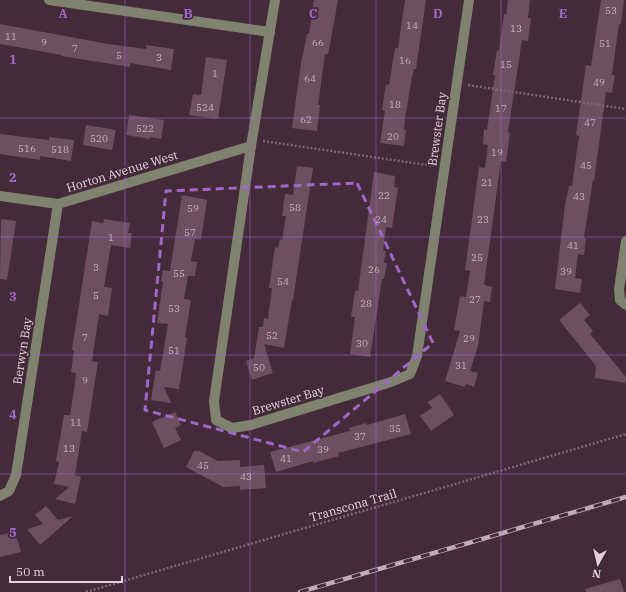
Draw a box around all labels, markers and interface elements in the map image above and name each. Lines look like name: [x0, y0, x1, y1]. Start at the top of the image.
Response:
house number: 53: [605, 4, 617, 17]
text: A: [58, 5, 68, 22]
text: B: [183, 5, 193, 22]
text: C: [309, 5, 318, 22]
text: D: [433, 5, 443, 22]
text: E: [559, 5, 567, 22]
house number: 14: [406, 19, 418, 32]
house number: 13: [510, 22, 522, 35]
house number: 11: [5, 30, 17, 43]
house number: 9: [41, 36, 47, 49]
house number: 66: [312, 36, 324, 49]
house number: 51: [599, 37, 611, 50]
house number: 7: [72, 42, 78, 55]
house number: 5: [116, 49, 122, 62]
text: 1: [9, 51, 17, 68]
house number: 3: [156, 51, 162, 64]
house number: 16: [399, 54, 411, 67]
house number: 15: [500, 58, 512, 71]
house number: 1: [212, 67, 218, 80]
house number: 64: [304, 72, 316, 85]
house number: 49: [593, 76, 605, 89]
street label: Brewster Bay: [424, 90, 450, 167]
house number: 18: [389, 98, 401, 111]
house number: 524: [196, 101, 214, 114]
house number: 17: [495, 102, 507, 115]
house number: 62: [300, 113, 312, 126]
house number: 47: [584, 116, 596, 129]
house number: 522: [136, 122, 154, 135]
house number: 20: [387, 130, 399, 143]
house number: 520: [90, 132, 108, 145]
house number: 516: [18, 142, 36, 155]
house number: 518: [51, 143, 69, 156]
house number: 19: [491, 146, 503, 159]
street label: Horton Avenue West: [65, 147, 179, 195]
house number: 45: [580, 159, 592, 172]
text: 2: [9, 169, 17, 186]
house number: 21: [481, 176, 493, 189]
house number: 22: [378, 189, 390, 202]
house number: 43: [573, 190, 585, 203]
house number: 58: [289, 201, 301, 214]
house number: 59: [187, 202, 199, 215]
house number: 24: [375, 213, 387, 226]
house number: 23: [477, 213, 489, 226]
house number: 57: [184, 226, 196, 239]
house number: 1: [108, 231, 114, 244]
house number: 41: [567, 239, 579, 252]
house number: 25: [471, 251, 483, 264]
house number: 3: [93, 261, 99, 274]
house number: 26: [368, 263, 380, 276]
house number: 39: [560, 265, 572, 278]
house number: 55: [173, 267, 185, 280]
house number: 54: [277, 275, 289, 288]
text: 3: [9, 288, 17, 305]
house number: 5: [93, 289, 99, 302]
house number: 27: [469, 293, 481, 306]
house number: 28: [360, 297, 372, 310]
house number: 53: [168, 302, 180, 315]
street label: Berwyn Bay: [9, 316, 35, 385]
house number: 52: [266, 329, 278, 342]
house number: 7: [82, 331, 88, 344]
house number: 29: [463, 332, 475, 345]
house number: 30: [356, 337, 368, 350]
house number: 51: [168, 344, 180, 357]
house number: 31: [455, 359, 467, 372]
house number: 50: [253, 361, 265, 374]
house number: 9: [82, 374, 88, 387]
street label: Brewster Bay: [250, 382, 326, 418]
text: 4: [9, 406, 17, 423]
house number: 11: [70, 416, 82, 429]
house number: 35: [389, 422, 401, 435]
house number: 37: [354, 430, 366, 443]
house number: 13: [63, 442, 75, 455]
house number: 39: [317, 443, 329, 456]
house number: 41: [280, 452, 292, 465]
house number: 45: [197, 459, 209, 472]
house number: 43: [240, 470, 252, 483]
street label: Transcona Trail: [308, 485, 399, 525]
text: 5: [9, 524, 17, 541]
north arrow: [578, 544, 618, 584]
scale bar: [10, 558, 122, 584]
text: 50 m: [16, 564, 45, 579]
text: N: [591, 566, 602, 581]

